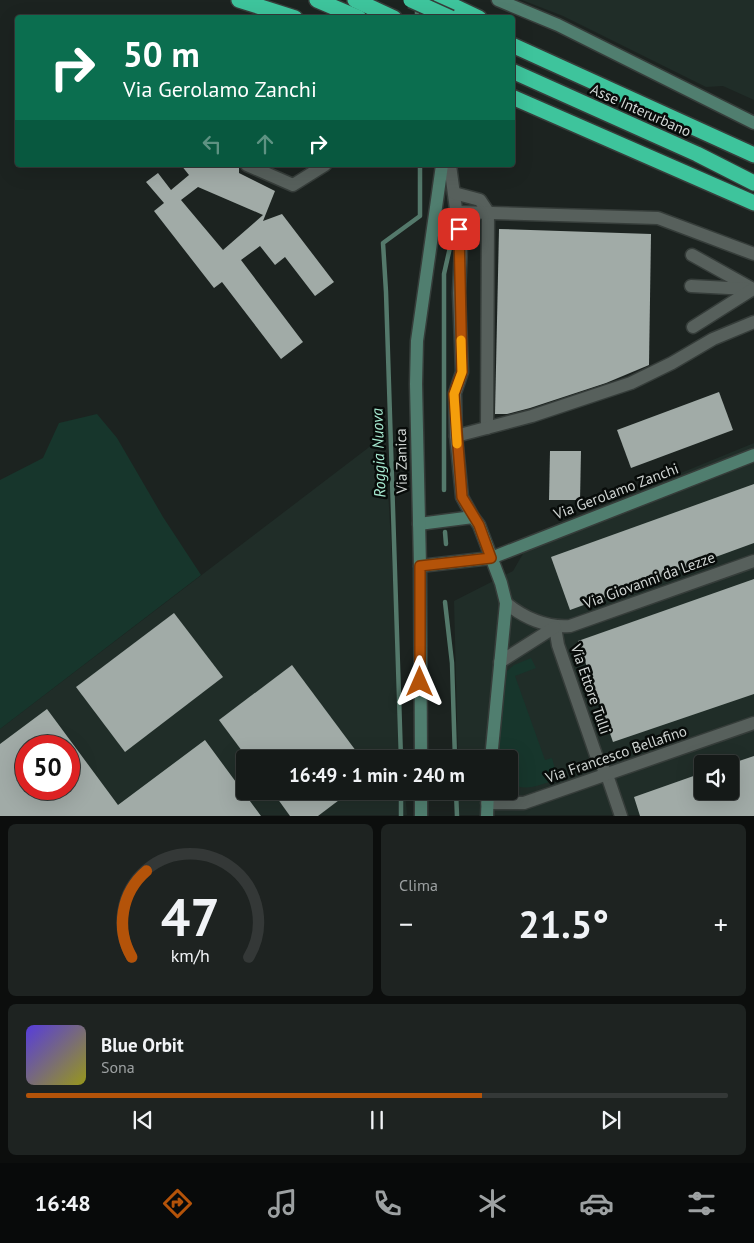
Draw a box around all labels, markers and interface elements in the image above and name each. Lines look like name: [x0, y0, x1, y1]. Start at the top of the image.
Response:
text: 50 m: [123, 31, 200, 77]
icon: right: [40, 35, 105, 100]
text: Via Gerolamo Zanchi: [123, 75, 317, 103]
street label: Asse Interurbano: [588, 79, 694, 141]
icon: left: [198, 130, 226, 158]
icon: ahead: [251, 130, 279, 158]
icon: right: [304, 130, 332, 158]
pin: [438, 208, 480, 250]
icon: arrive: [445, 215, 473, 243]
water label: Roggia Nuova: [366, 408, 390, 498]
street label: Via Zanica: [391, 428, 411, 495]
street label: Via Gerolamo Zanchi: [550, 458, 681, 524]
street label: Via Giovanni da Lezze: [580, 547, 717, 613]
street label: Via Ettore Tulli: [566, 641, 615, 737]
position arrow: [393, 655, 445, 707]
street label: Via Francesco Bellafino: [542, 721, 689, 787]
speed limit sign: 50: [15, 735, 80, 800]
map controls: [694, 755, 739, 800]
button: sound: [694, 755, 739, 800]
text: 16:49 · 1 min · 240 m: [289, 763, 465, 787]
text: Clima: [399, 875, 438, 895]
text: 47: [161, 883, 220, 950]
text: 21.5°: [518, 899, 609, 948]
text: −: [399, 905, 413, 942]
text: +: [714, 905, 728, 942]
text: km/h: [171, 944, 210, 967]
text: Blue Orbit: [101, 1033, 184, 1057]
text: Sona: [101, 1057, 135, 1077]
icon: previous: [129, 1106, 157, 1134]
icon: pause: [363, 1106, 391, 1134]
icon: next: [597, 1106, 625, 1134]
icon: directions: [160, 1186, 195, 1221]
icon: music: [265, 1186, 300, 1221]
icon: phone: [370, 1186, 405, 1221]
icon: climate: [475, 1186, 510, 1221]
icon: car: [579, 1186, 614, 1221]
icon: filters: [684, 1186, 719, 1221]
text: 16:48: [35, 1189, 91, 1217]

